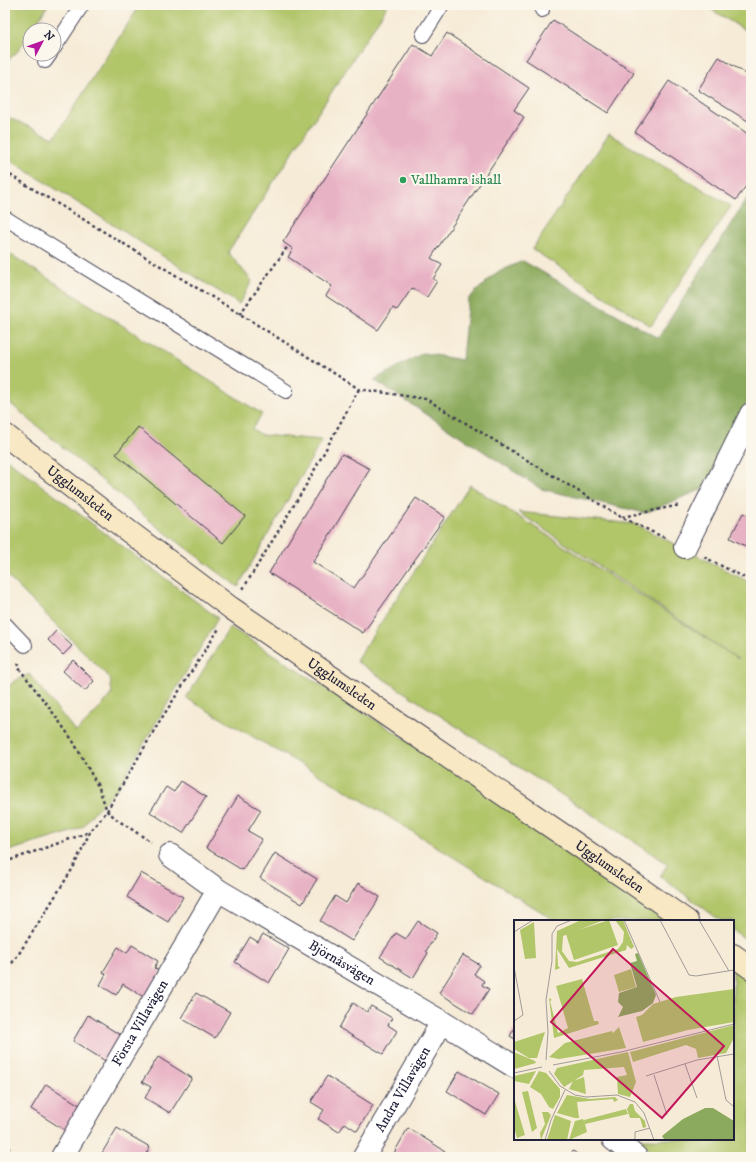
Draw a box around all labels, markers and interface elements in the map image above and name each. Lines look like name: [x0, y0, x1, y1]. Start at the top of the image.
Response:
north arrow: [22, 22, 62, 62]
text: N: [41, 28, 57, 44]
place label: Vallhamra ishall: [410, 171, 502, 189]
marker: Vallhamra ishall: [398, 175, 408, 185]
street label: Ugglumsleden: [43, 462, 118, 526]
street label: Ugglumsleden: [303, 654, 380, 715]
street label: Ugglumsleden: [571, 837, 648, 898]
inset map: [514, 920, 734, 1140]
street label: Björnåsvägen: [305, 936, 379, 990]
street label: Första Villavägen: [108, 976, 173, 1070]
street label: Andra Villavägen: [371, 1043, 435, 1136]

